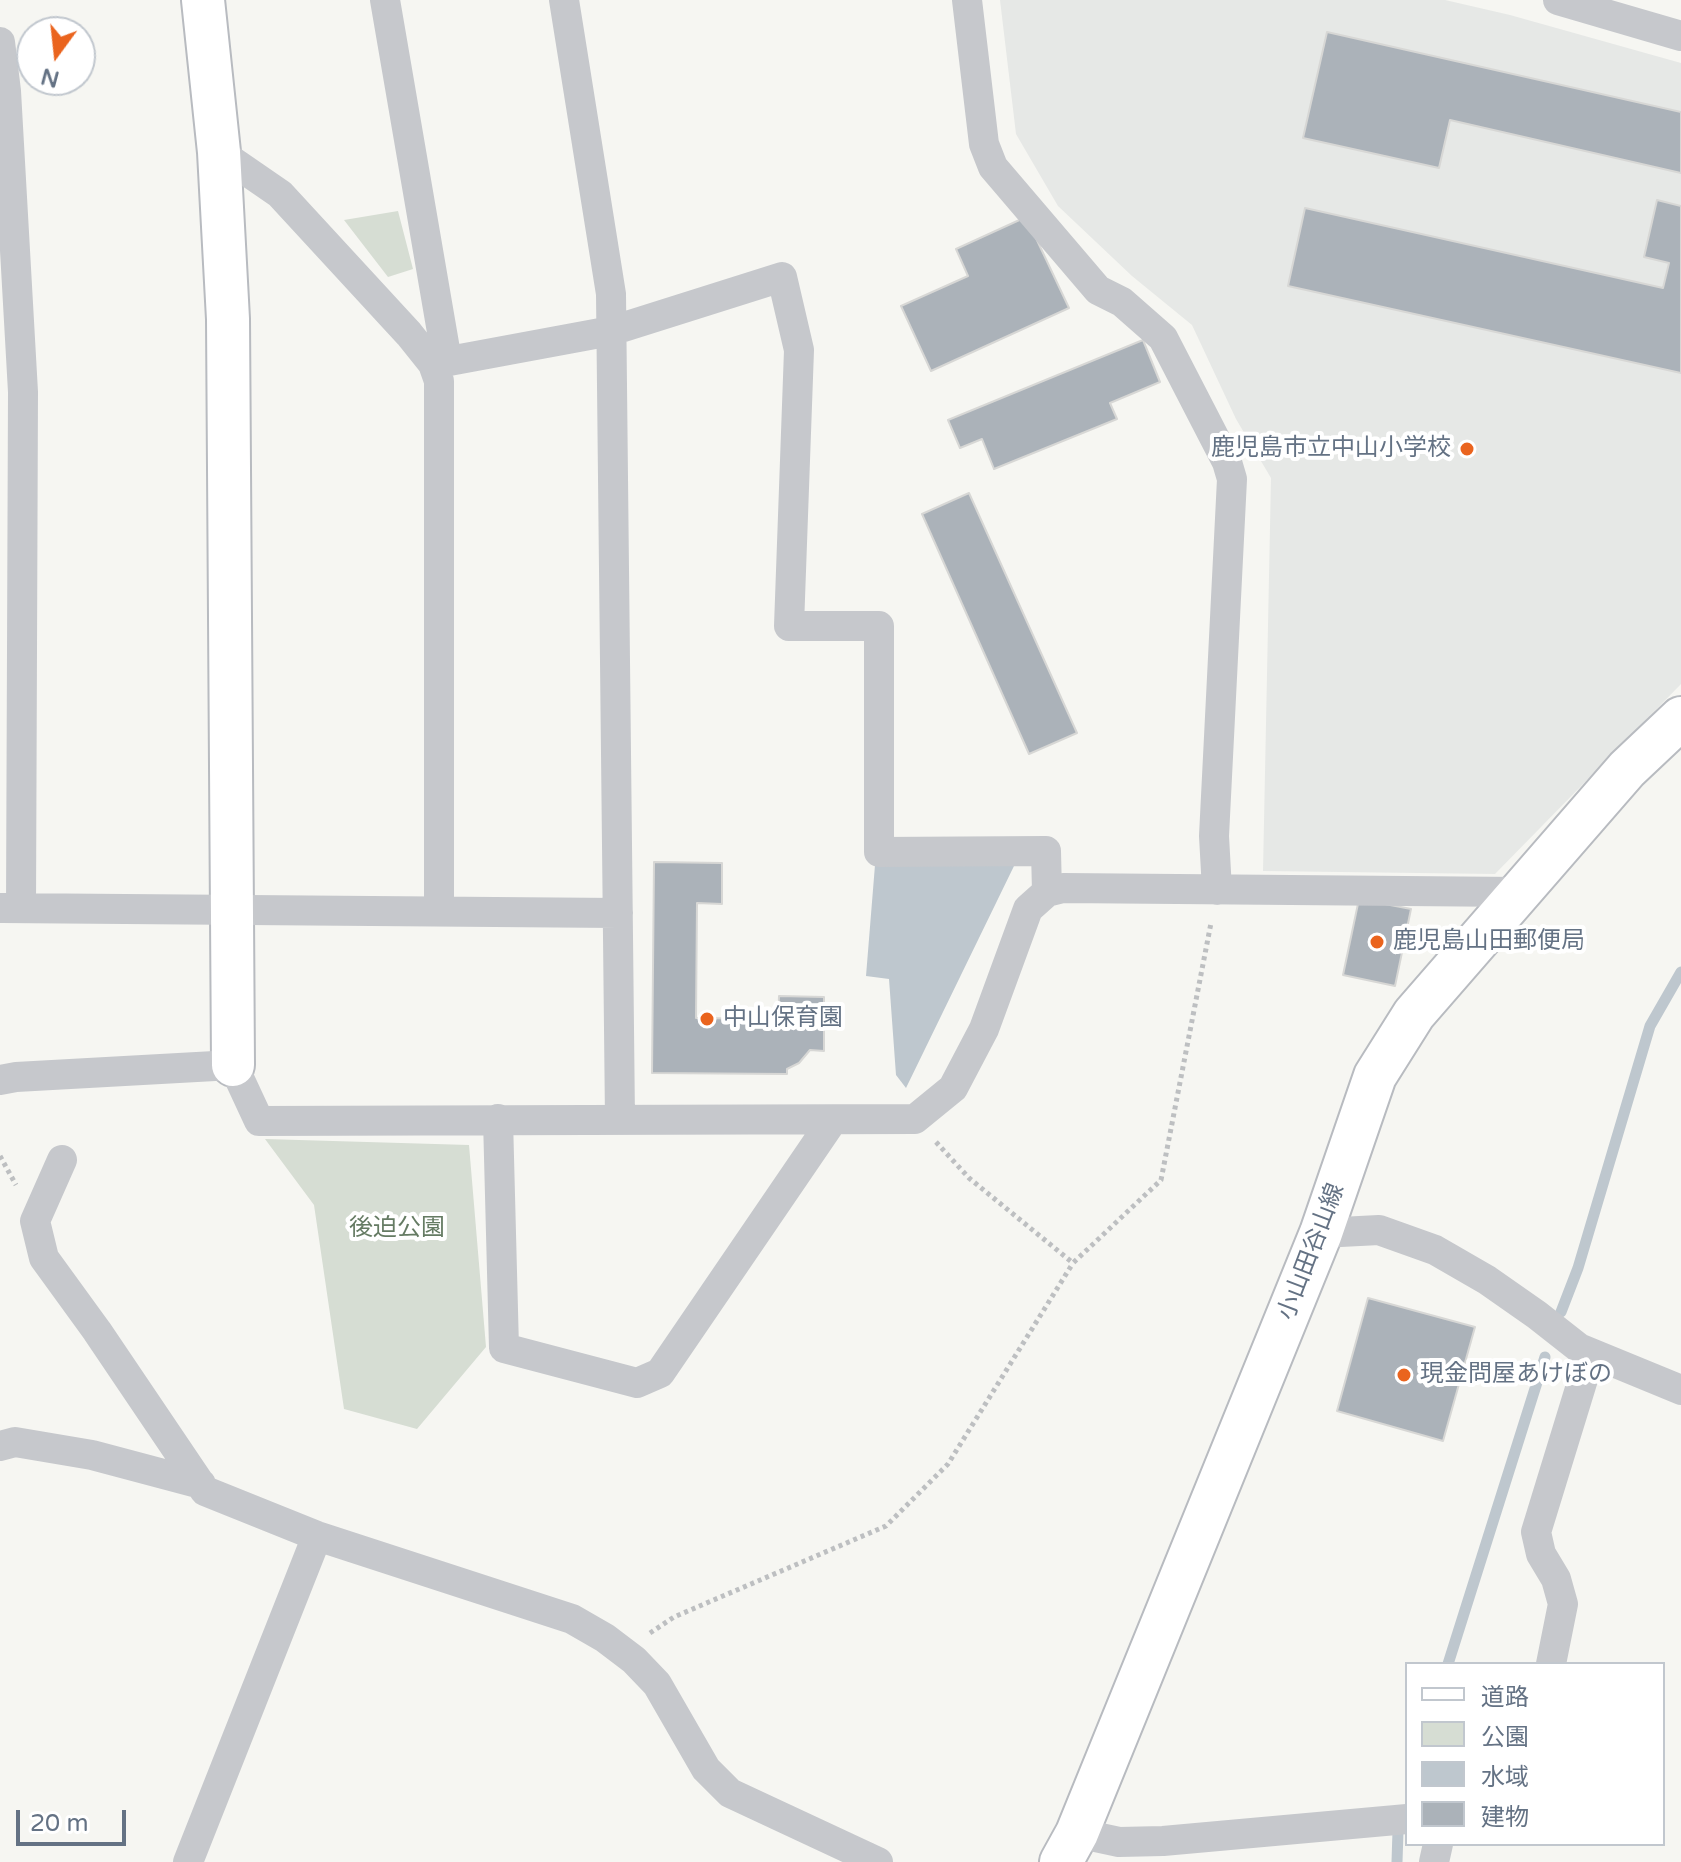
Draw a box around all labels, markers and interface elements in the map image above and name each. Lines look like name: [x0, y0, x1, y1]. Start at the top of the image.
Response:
north arrow: [16, 16, 96, 96]
text: N: [38, 62, 62, 92]
place label: 鹿児島市立中山小学校: [1211, 435, 1451, 463]
marker: 鹿児島市立中山小学校: [1458, 440, 1476, 458]
place label: 鹿児島山田郵便局: [1393, 928, 1585, 956]
marker: 鹿児島山田郵便局: [1368, 933, 1386, 951]
place label: 中山保育園: [723, 1005, 843, 1033]
marker: 中山保育園: [698, 1010, 716, 1028]
street label: 小山田谷山線: [1273, 1180, 1351, 1324]
park label: 後迫公園: [349, 1215, 445, 1243]
place label: 現金問屋あけぼの: [1420, 1361, 1612, 1389]
marker: 現金問屋あけぼの: [1395, 1366, 1413, 1384]
legend: [1405, 1662, 1665, 1846]
text: 道路: [1481, 1683, 1529, 1712]
text: 公園: [1481, 1723, 1529, 1752]
text: 水域: [1481, 1763, 1529, 1792]
scale bar: [20, 1794, 130, 1844]
text: 建物: [1481, 1803, 1529, 1832]
text: 20 m: [30, 1809, 88, 1838]

